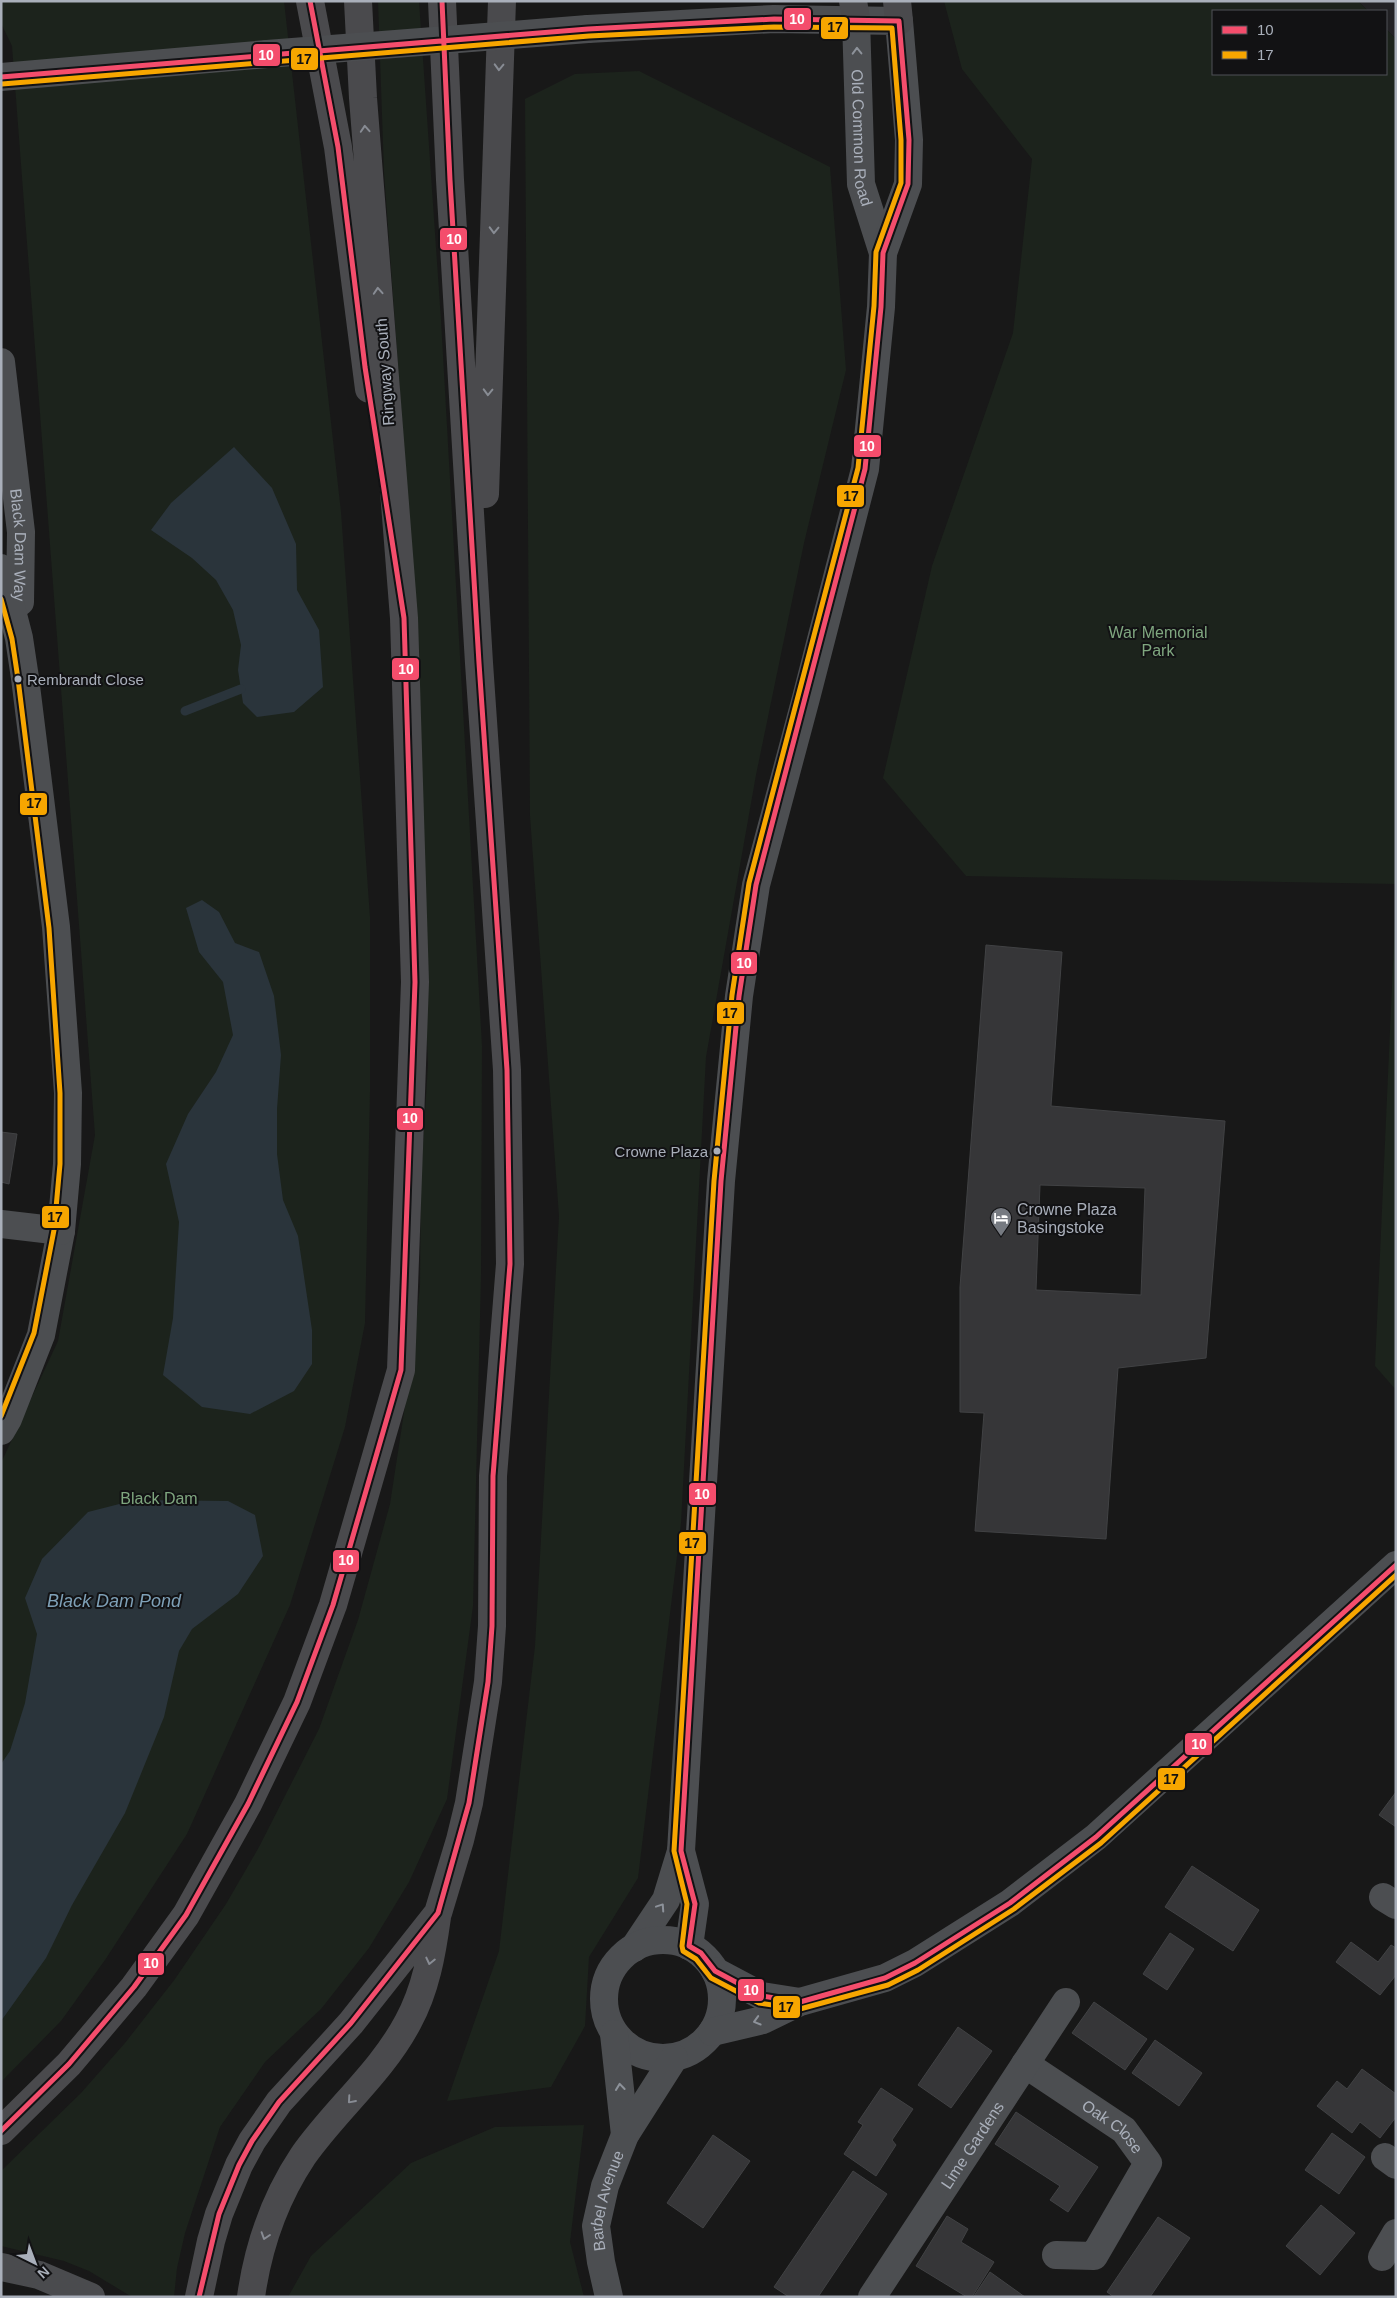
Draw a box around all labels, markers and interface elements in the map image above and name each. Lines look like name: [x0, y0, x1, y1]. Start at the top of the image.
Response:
line badge: 10: [783, 7, 812, 31]
legend: [1212, 10, 1387, 75]
text: 10: [789, 11, 805, 27]
line badge: 17: [820, 16, 849, 40]
text: 17: [827, 19, 843, 35]
text: 10: [1257, 21, 1274, 38]
line badge: 10: [252, 43, 281, 67]
one-way arrow: [852, 46, 862, 54]
text: 17: [1257, 46, 1274, 63]
text: 10: [258, 47, 274, 63]
line badge: 17: [290, 47, 319, 71]
text: 17: [296, 51, 312, 67]
one-way arrow: [494, 64, 505, 72]
street label: Old Common Road: [849, 69, 876, 208]
one-way arrow: [360, 124, 371, 132]
one-way arrow: [489, 226, 499, 234]
line badge: 10: [439, 227, 468, 251]
text: 10: [446, 231, 462, 247]
one-way arrow: [373, 286, 384, 294]
street label: Ringway South: [373, 318, 397, 426]
one-way arrow: [483, 389, 493, 397]
line badge: 10: [853, 434, 882, 458]
text: 10: [859, 438, 875, 454]
line badge: 17: [836, 484, 865, 508]
street label: Black Dam Way: [7, 488, 30, 602]
text: 17: [843, 488, 859, 504]
park label: War Memorial Park: [1109, 624, 1207, 659]
line badge: 10: [391, 657, 420, 681]
text: 10: [398, 661, 414, 677]
place label: Rembrandt Close: [27, 671, 144, 688]
marker: Rembrandt Close: [13, 674, 23, 684]
line badge: 17: [19, 792, 48, 816]
text: 17: [26, 795, 42, 811]
line badge: 10: [730, 951, 758, 975]
text: 10: [736, 955, 752, 971]
line badge: 17: [716, 1001, 745, 1025]
text: 17: [722, 1005, 738, 1021]
line badge: 10: [396, 1107, 424, 1131]
text: 10: [402, 1110, 418, 1126]
place label: Crowne Plaza: [615, 1143, 709, 1160]
marker: Crowne Plaza: [712, 1146, 722, 1156]
place label: Crowne Plaza Basingstoke: [1017, 1201, 1117, 1236]
line badge: 17: [41, 1205, 70, 1229]
hotel icon: Crowne Plaza Basingstoke: [989, 1206, 1013, 1237]
text: 17: [47, 1209, 63, 1225]
line badge: 10: [688, 1482, 717, 1506]
text: 10: [694, 1486, 710, 1502]
park label: Black Dam: [120, 1490, 198, 1507]
line badge: 17: [678, 1531, 707, 1555]
text: 17: [684, 1535, 700, 1551]
line badge: 10: [332, 1549, 360, 1573]
text: 10: [338, 1552, 354, 1568]
water label: Black Dam Pond: [47, 1591, 182, 1611]
line badge: 10: [1184, 1732, 1213, 1756]
text: 10: [1191, 1736, 1207, 1752]
line badge: 17: [1157, 1767, 1186, 1791]
text: 17: [1163, 1771, 1179, 1787]
one-way arrow: [655, 1904, 664, 1913]
line badge: 10: [137, 1952, 165, 1976]
text: 10: [143, 1955, 159, 1971]
one-way arrow: [425, 1956, 436, 1965]
line badge: 10: [737, 1978, 765, 2002]
text: 10: [743, 1982, 759, 1998]
line badge: 17: [772, 1995, 801, 2019]
text: 17: [778, 1999, 794, 2015]
one-way arrow: [753, 2015, 762, 2026]
one-way arrow: [614, 2083, 625, 2091]
one-way arrow: [347, 2095, 356, 2104]
street label: Oak Close: [1079, 2096, 1146, 2156]
street label: Lime Gardens: [937, 2098, 1007, 2192]
street label: Barbel Avenue: [588, 2148, 627, 2252]
one-way arrow: [261, 2232, 271, 2240]
north arrow: [10, 2238, 60, 2288]
text: N: [35, 2263, 53, 2282]

